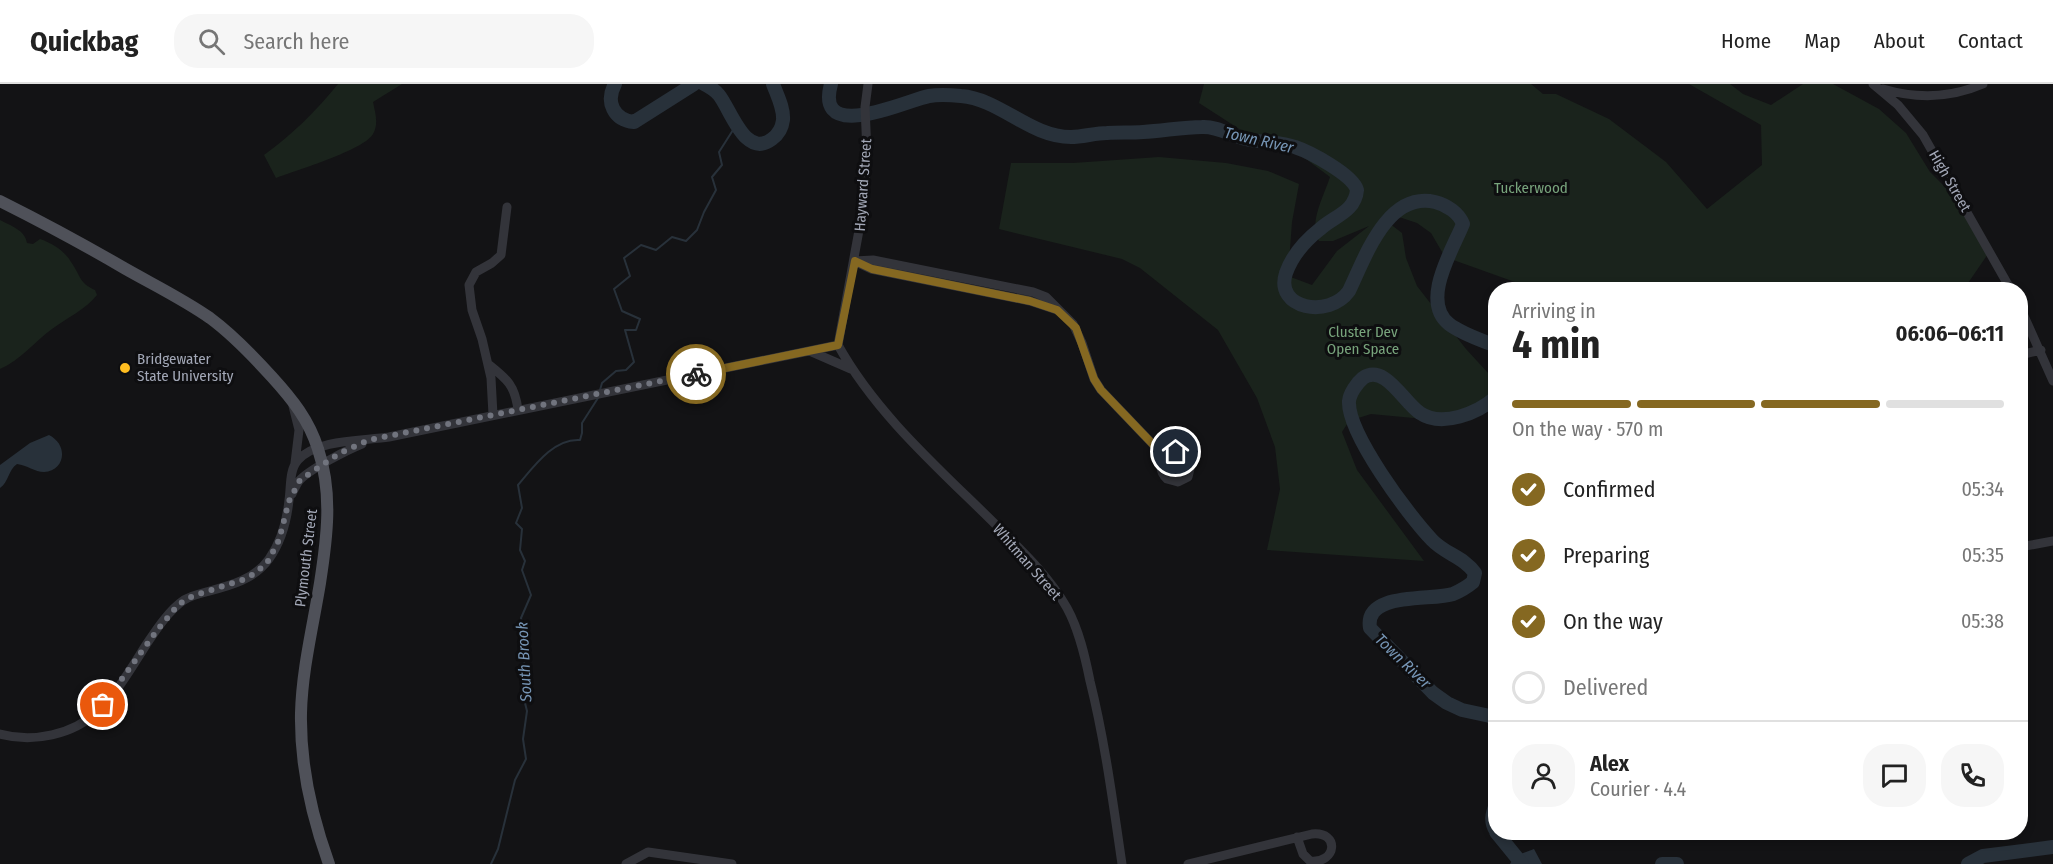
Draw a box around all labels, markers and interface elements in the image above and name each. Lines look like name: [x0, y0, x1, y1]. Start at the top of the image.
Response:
search box: [174, 14, 594, 68]
text: Quickbag: [30, 25, 138, 58]
icon: search: [195, 25, 228, 58]
text: Search here: [243, 28, 349, 55]
text: Home: [1721, 28, 1771, 54]
text: Map: [1804, 28, 1841, 54]
text: About: [1874, 28, 1925, 54]
text: Contact: [1958, 28, 2023, 54]
water label: Town River: [1223, 123, 1296, 157]
street label: Hayward Street: [851, 138, 875, 232]
street label: High Street: [1925, 147, 1975, 215]
park label: Tuckerwood: [1494, 179, 1568, 197]
text: Arriving in: [1512, 299, 1596, 323]
text: 06:06–06:11: [1895, 320, 2004, 347]
text: 4 min: [1512, 322, 1600, 368]
park label: Cluster Dev Open Space: [1327, 323, 1399, 358]
courier: [666, 344, 726, 404]
place label: Bridgewater State University: [137, 350, 234, 385]
icon: bike: [680, 358, 713, 391]
marker: Bridgewater State University: [118, 361, 132, 375]
text: On the way · 570 m: [1512, 417, 1664, 441]
pin: [1150, 426, 1201, 477]
icon: home: [1159, 435, 1192, 468]
icon: check: [1512, 473, 1545, 506]
text: Confirmed: [1563, 476, 1656, 503]
text: 05:34: [1961, 477, 2004, 501]
street label: Plymouth Street: [291, 508, 321, 608]
street label: Whitman Street: [989, 520, 1065, 604]
icon: check: [1512, 539, 1545, 572]
text: Preparing: [1563, 542, 1649, 569]
text: 05:35: [1962, 543, 2004, 567]
icon: check: [1512, 605, 1545, 638]
text: On the way: [1563, 608, 1663, 635]
text: 05:38: [1961, 609, 2004, 633]
water label: South Brook: [512, 621, 536, 704]
water label: Town River: [1371, 630, 1435, 693]
text: Delivered: [1563, 674, 1648, 701]
pin: [77, 679, 128, 730]
icon: bag: [86, 688, 119, 721]
button: person: [1512, 744, 1575, 807]
button: chat: [1863, 744, 1926, 807]
button: phone: [1941, 744, 2004, 807]
text: Alex: [1590, 750, 1629, 777]
text: Courier · 4.4: [1590, 777, 1686, 801]

